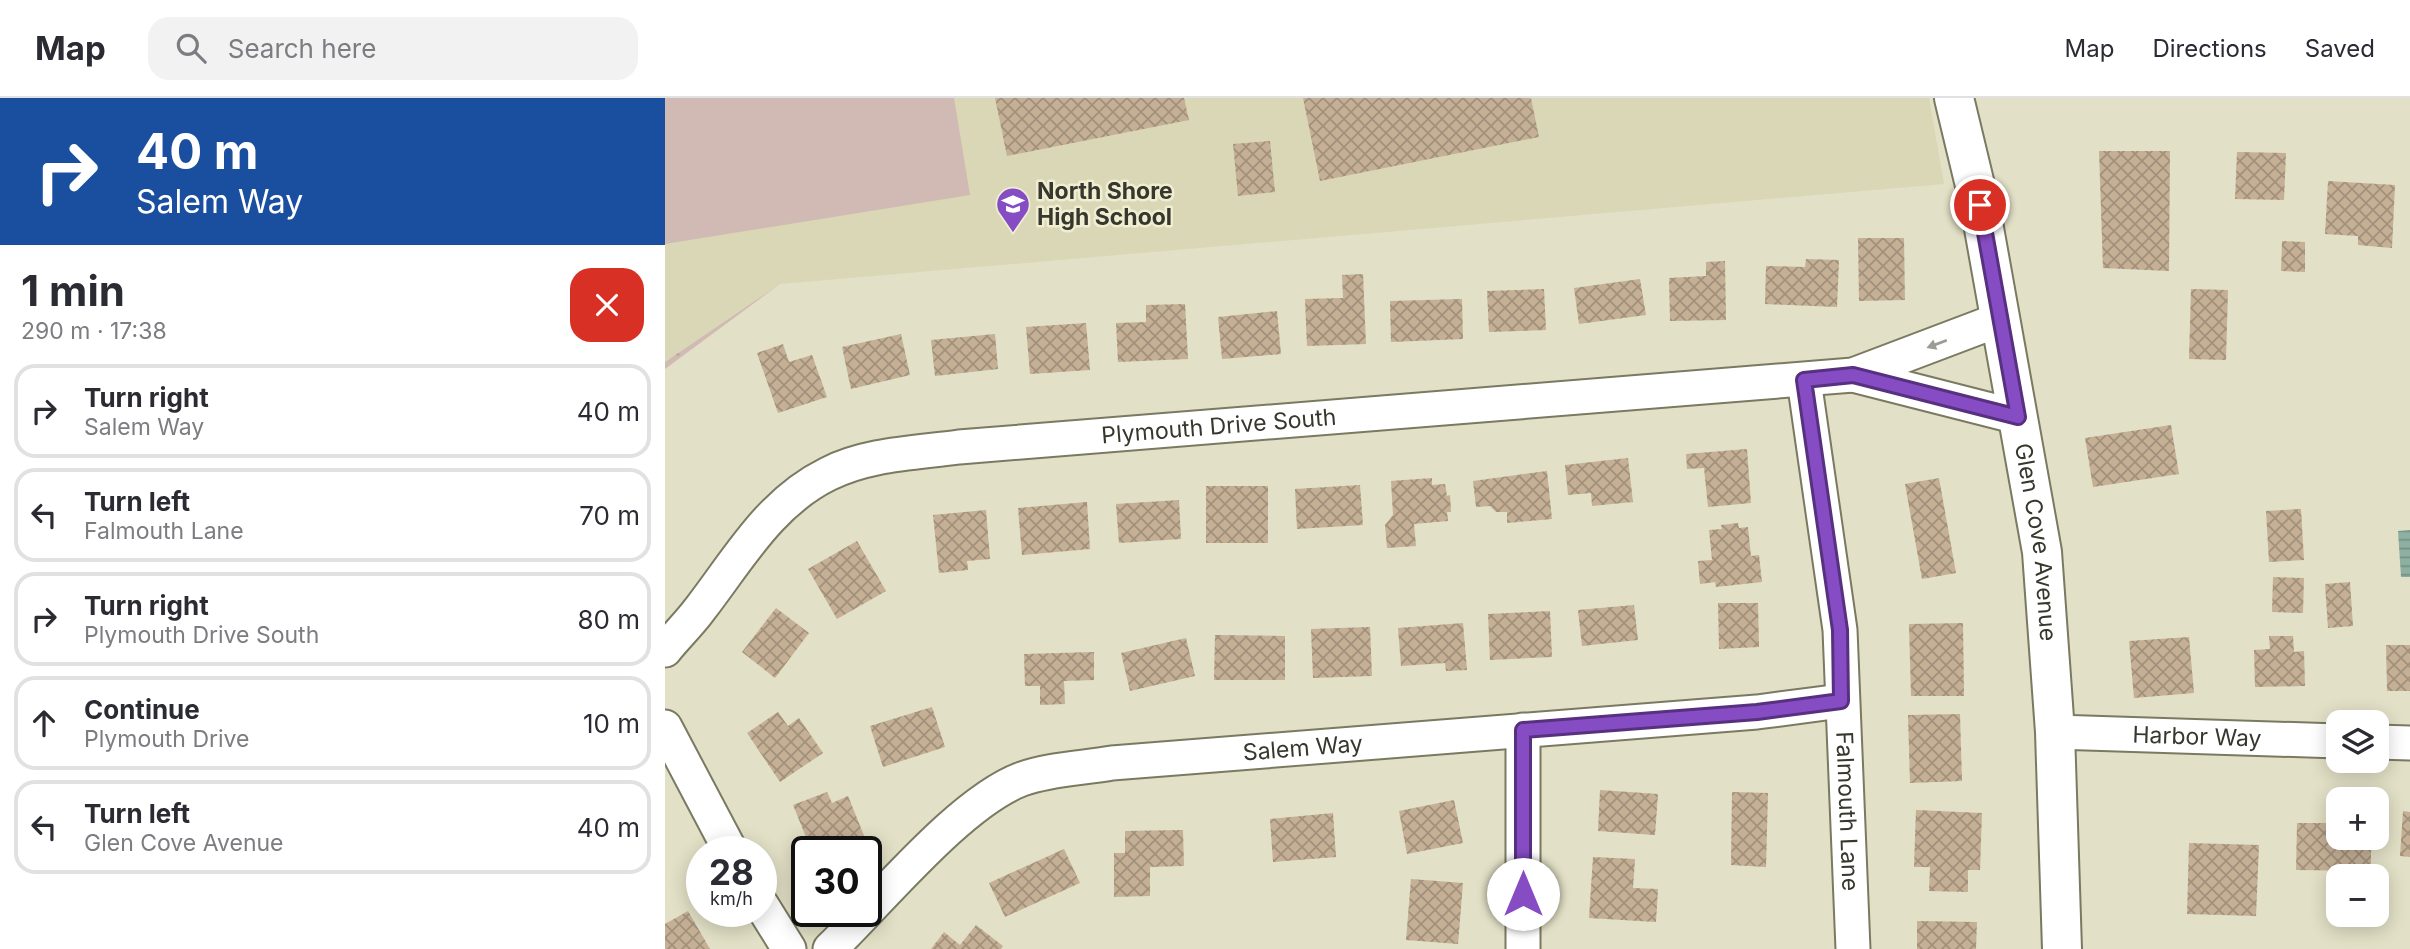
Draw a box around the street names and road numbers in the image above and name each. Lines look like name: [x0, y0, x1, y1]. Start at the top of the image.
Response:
street label: Plymouth Drive South: [1100, 403, 1337, 449]
street label: Glen Cove Avenue: [2009, 441, 2062, 642]
street label: Harbor Way: [2132, 720, 2262, 753]
street label: Salem Way: [1242, 729, 1364, 767]
street label: Falmouth Lane: [1830, 731, 1865, 892]

